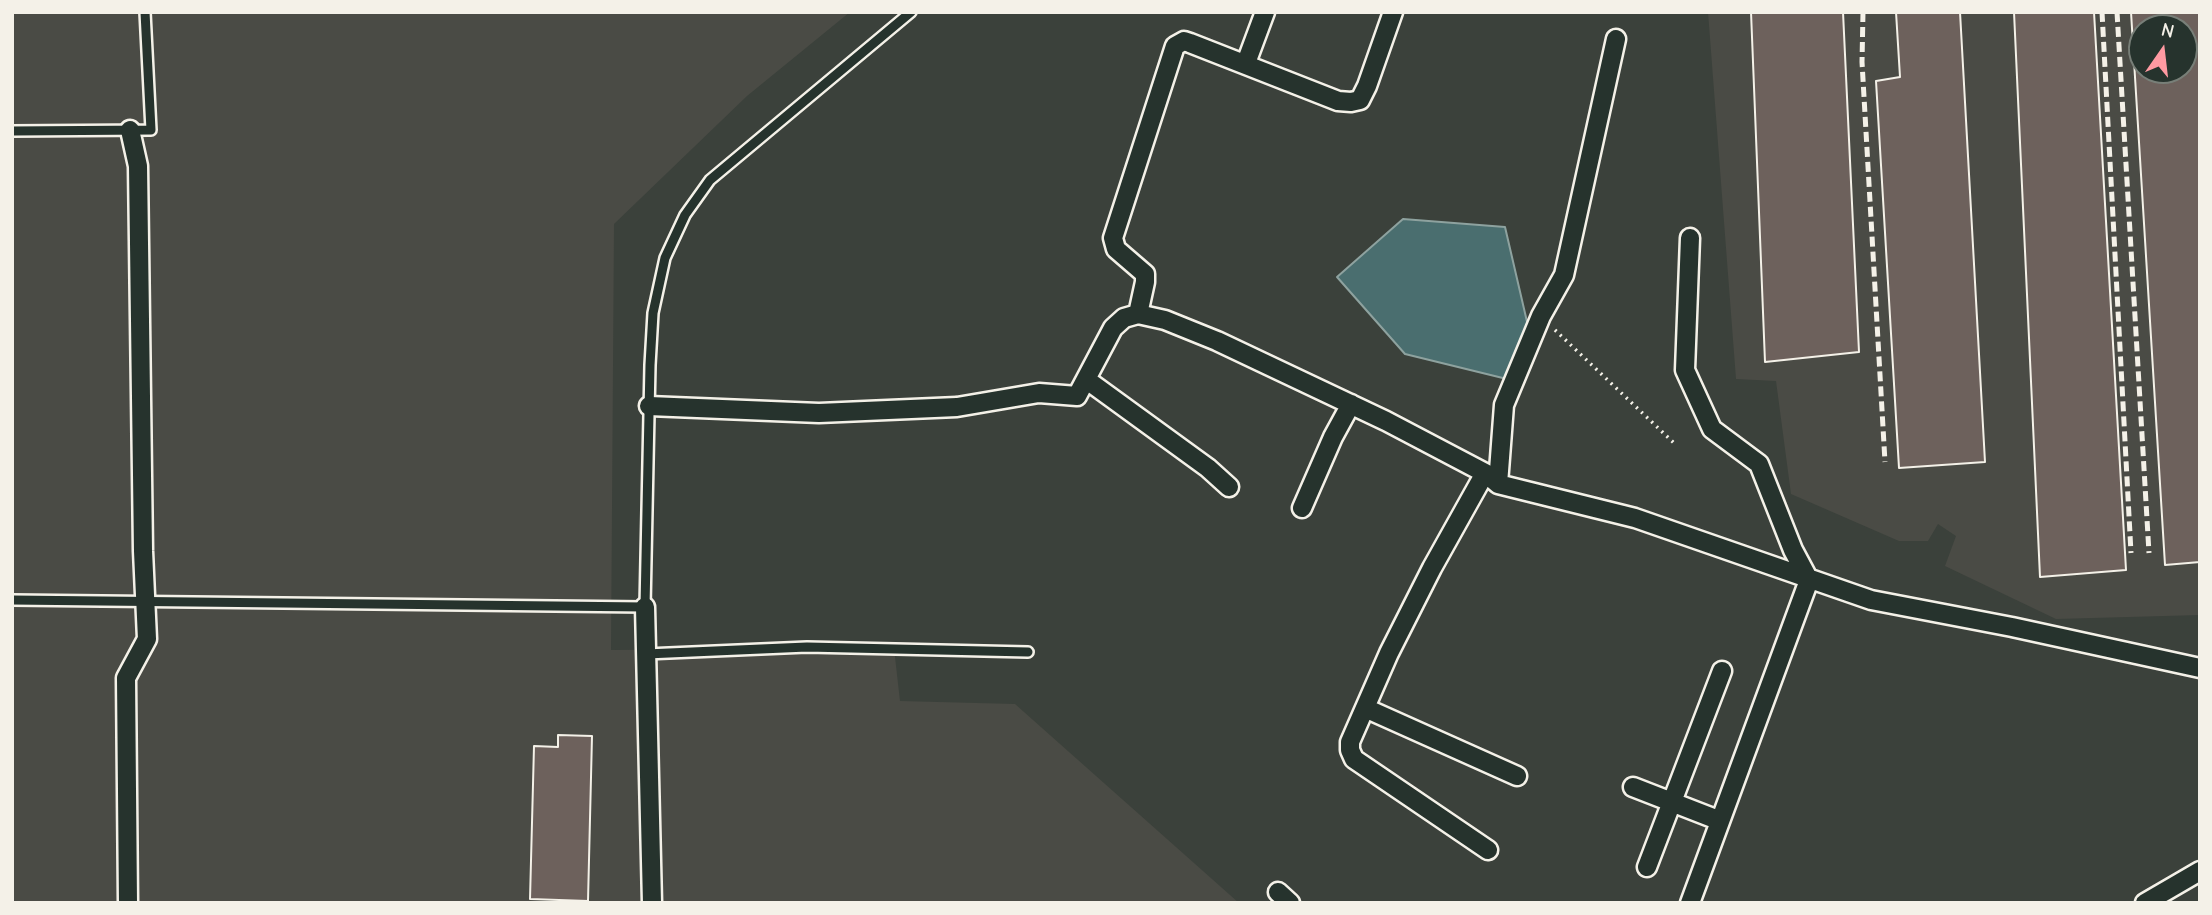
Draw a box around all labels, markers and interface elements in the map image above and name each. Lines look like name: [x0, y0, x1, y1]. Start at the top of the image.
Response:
north arrow: [2128, 14, 2198, 84]
text: N: [2159, 18, 2176, 43]

